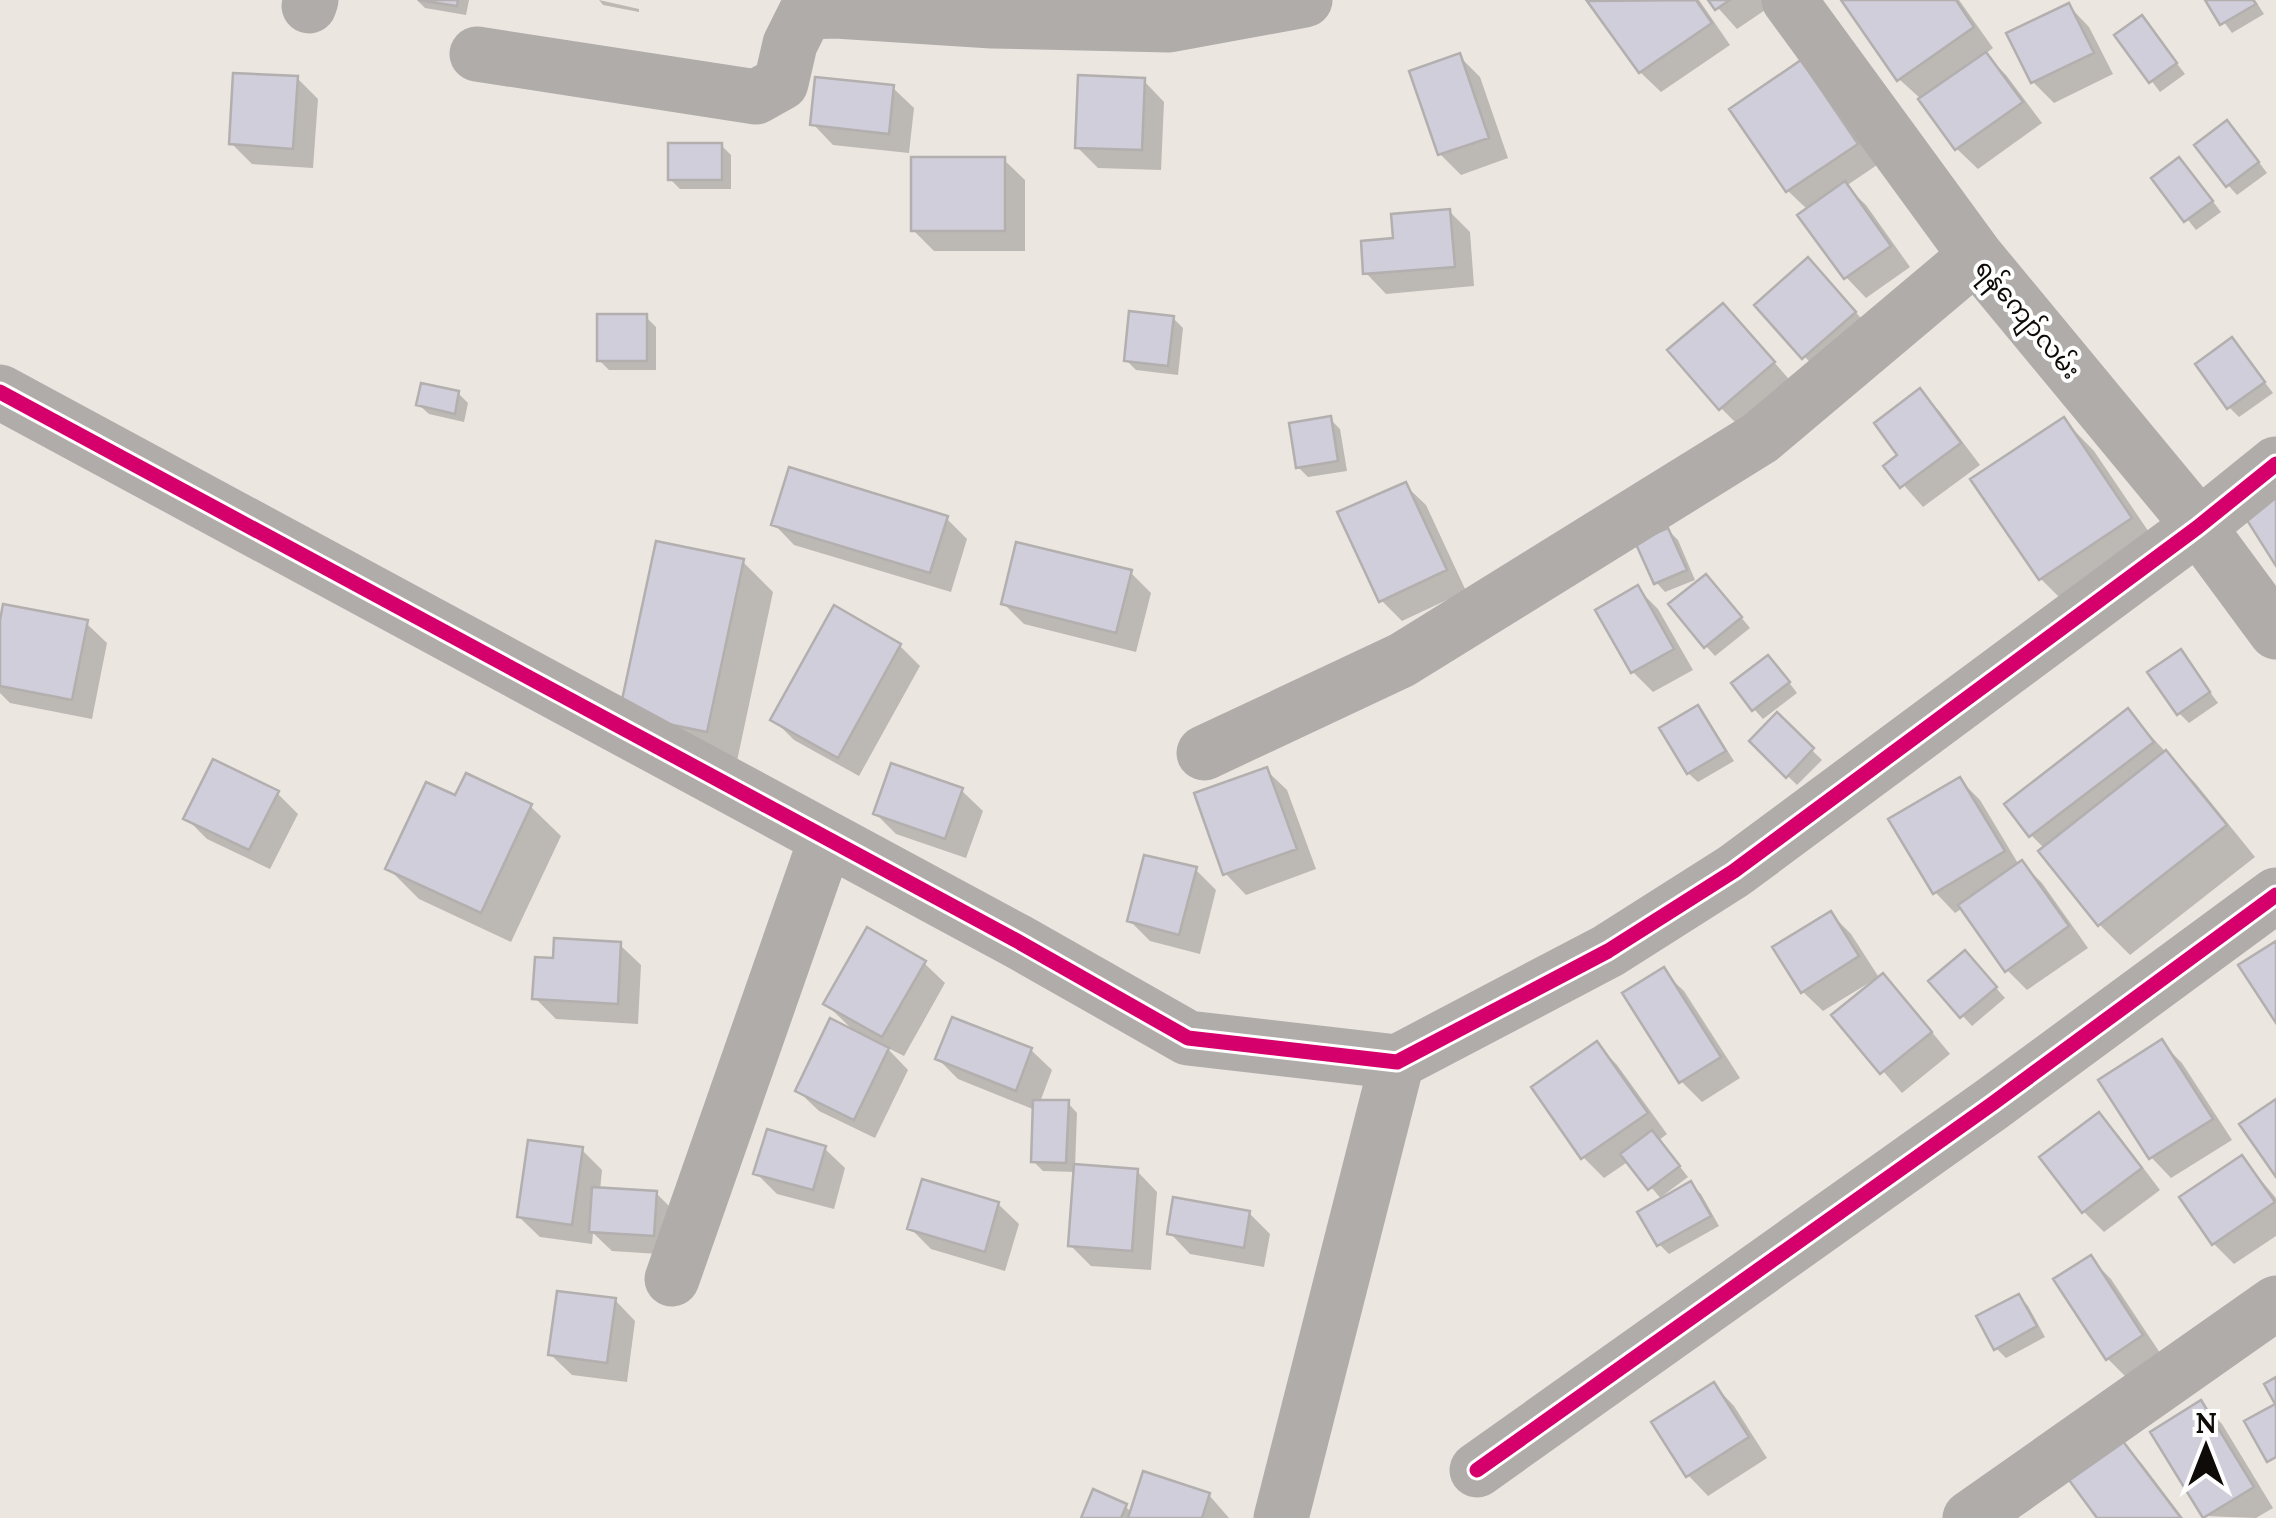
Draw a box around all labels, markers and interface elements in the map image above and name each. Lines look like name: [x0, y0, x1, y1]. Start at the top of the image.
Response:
street label: ရန်ကျော်လမ်း: [1965, 252, 2088, 389]
north arrow: [2156, 1398, 2256, 1498]
text: N: [2195, 1405, 2217, 1441]

